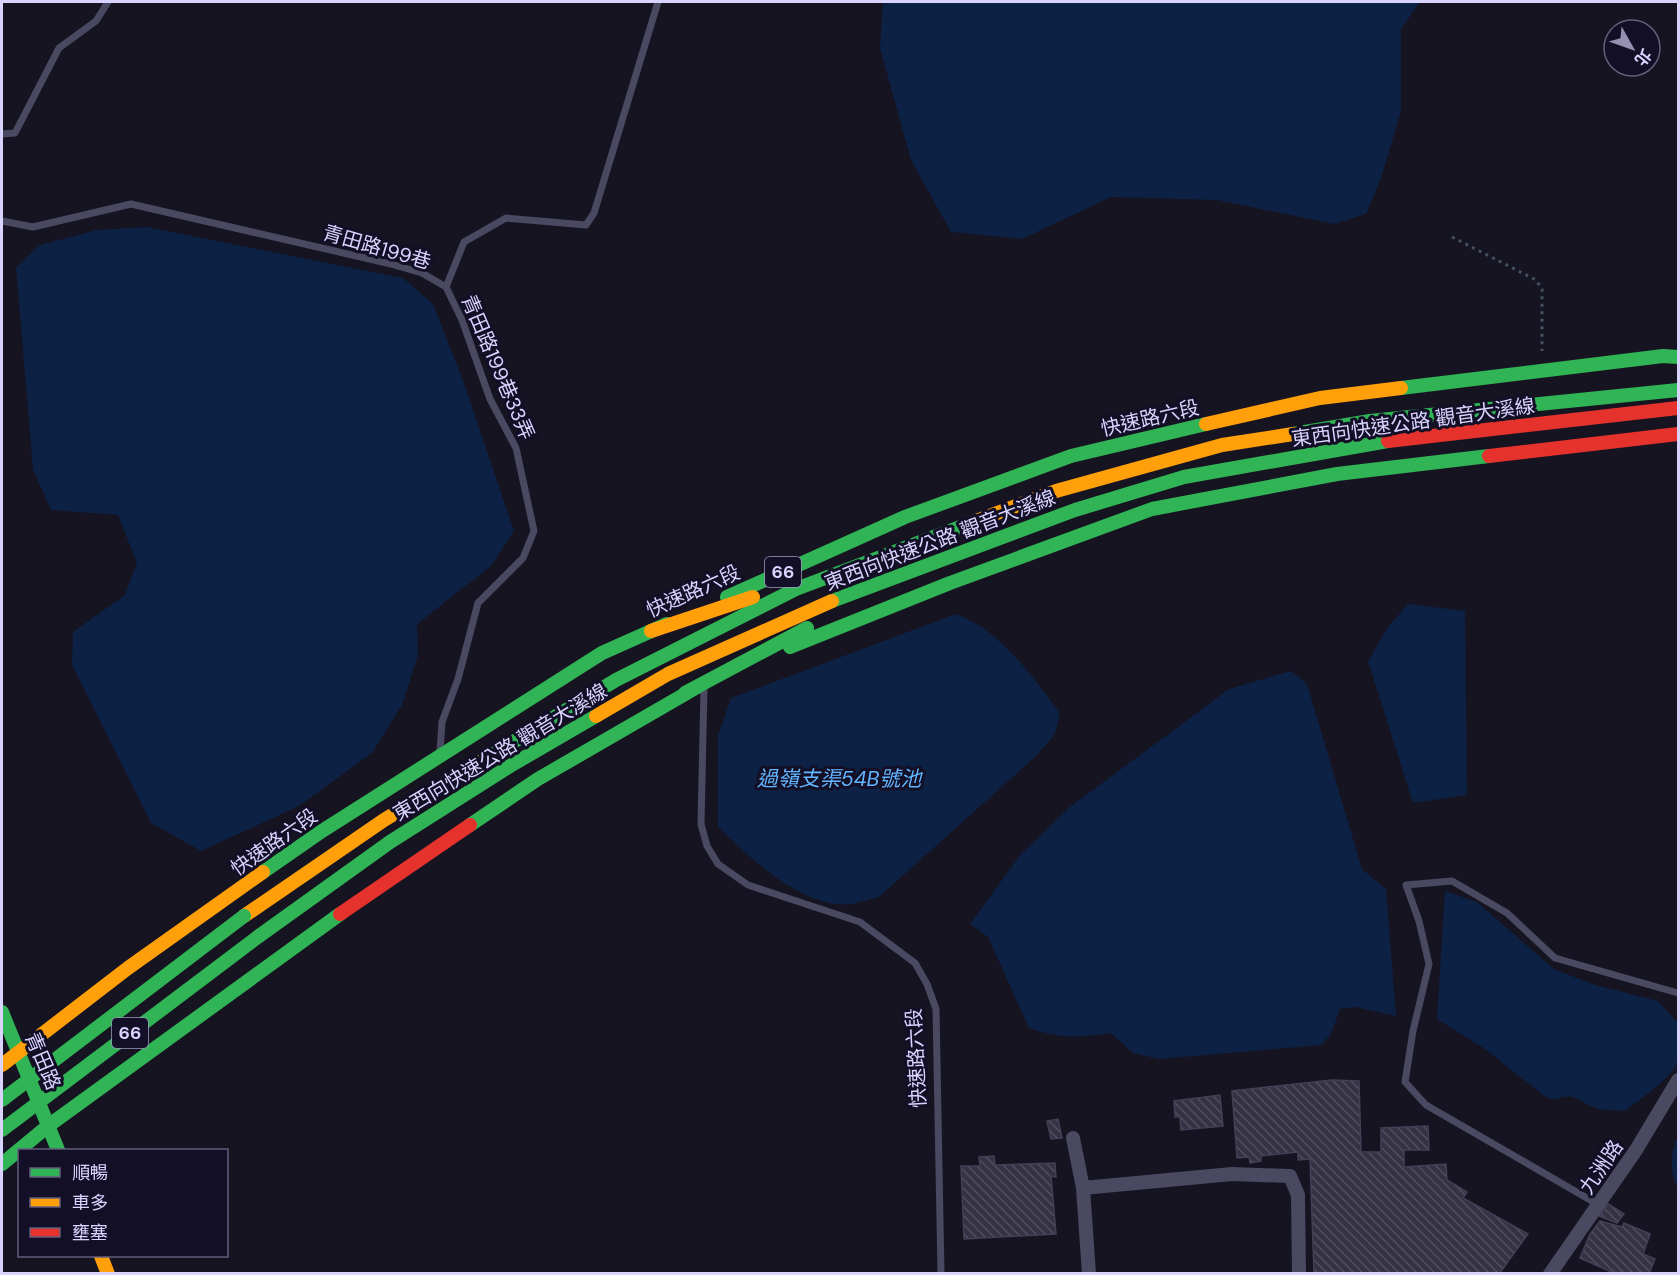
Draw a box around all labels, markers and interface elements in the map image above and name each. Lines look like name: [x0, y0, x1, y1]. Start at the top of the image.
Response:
north arrow: [1602, 18, 1662, 78]
text: 北: [1630, 44, 1656, 70]
street label: 青田路199巷: [320, 219, 434, 275]
street label: 青田路199巷33弄: [456, 291, 540, 443]
street label: 東西向快速公路 觀音大溪線: [1290, 392, 1536, 452]
street label: 快速路六段: [1098, 394, 1202, 442]
street label: 東西向快速公路 觀音大溪線: [821, 484, 1059, 596]
road number: 66: [765, 557, 801, 587]
street label: 快速路六段: [642, 559, 744, 623]
street label: 東西向快速公路 觀音大溪線: [388, 678, 612, 826]
water label: 過嶺支渠54B號池: [757, 765, 923, 793]
street label: 快速路六段: [226, 803, 322, 881]
street label: 快速路六段: [900, 1007, 932, 1109]
road number: 66: [112, 1018, 148, 1048]
street label: 青田路: [19, 1028, 67, 1094]
street label: 九洲路: [1573, 1135, 1629, 1199]
legend: [18, 1149, 228, 1257]
text: 順暢: [72, 1161, 108, 1185]
text: 車多: [72, 1191, 108, 1215]
text: 壅塞: [72, 1221, 108, 1245]

